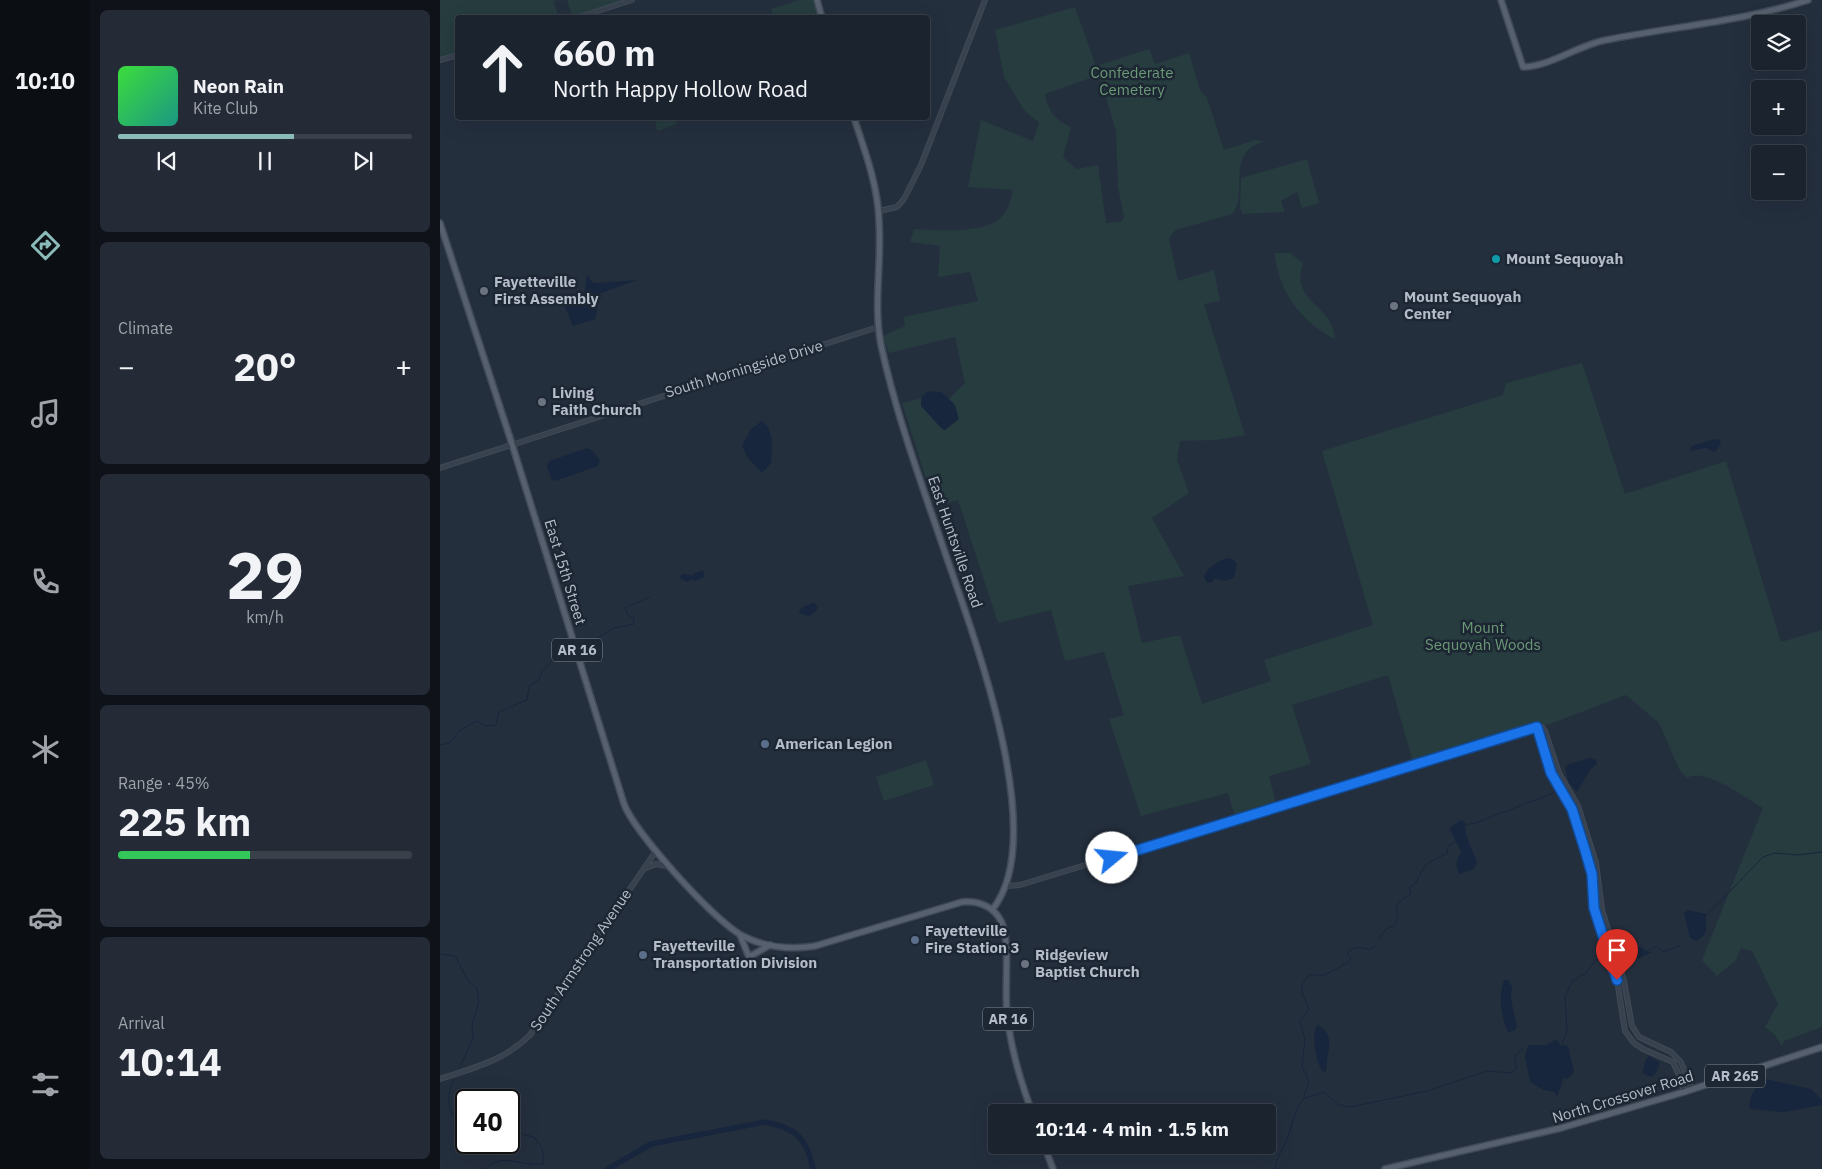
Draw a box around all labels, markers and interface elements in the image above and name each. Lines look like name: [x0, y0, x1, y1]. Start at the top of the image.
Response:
map controls: [1751, 15, 1806, 200]
button: layers: [1751, 15, 1806, 70]
text: 660 m: [553, 30, 656, 76]
icon: ahead: [470, 35, 535, 100]
park label: Confederate Cemetery: [1090, 63, 1174, 99]
text: 10:10: [15, 66, 75, 95]
text: Neon Rain: [193, 74, 284, 98]
text: North Happy Hollow Road: [553, 74, 808, 103]
button: +: [1751, 80, 1806, 135]
text: Kite Club: [193, 98, 258, 118]
button: −: [1751, 145, 1806, 200]
icon: previous: [153, 147, 181, 175]
icon: pause: [251, 147, 279, 175]
icon: next: [349, 147, 377, 175]
icon: directions: [28, 228, 63, 263]
place label: Mount Sequoyah: [1506, 249, 1623, 268]
marker: Mount Sequoyah: [1490, 253, 1502, 265]
place label: Fayetteville First Assembly: [494, 272, 599, 308]
marker: Fayetteville First Assembly: [478, 285, 490, 297]
place label: Mount Sequoyah Center: [1404, 287, 1521, 323]
marker: Mount Sequoyah Center: [1388, 300, 1400, 312]
text: Climate: [118, 318, 173, 338]
street label: South Morningside Drive: [663, 335, 825, 402]
text: 20°: [233, 342, 297, 391]
text: −: [118, 348, 135, 385]
text: +: [395, 348, 412, 385]
place label: Living Faith Church: [552, 383, 642, 419]
icon: music: [28, 396, 63, 431]
marker: Living Faith Church: [536, 396, 548, 408]
street label: East Huntsville Road: [924, 473, 987, 610]
street label: East 15th Street: [540, 517, 591, 627]
text: 29: [226, 532, 304, 617]
icon: phone: [28, 564, 63, 599]
text: km/h: [246, 607, 284, 627]
park label: Mount Sequoyah Woods: [1425, 618, 1541, 654]
road number: AR 16: [552, 638, 602, 662]
icon: climate: [28, 732, 63, 767]
place label: American Legion: [775, 734, 892, 753]
marker: American Legion: [759, 738, 771, 750]
text: Range · 45%: [118, 773, 210, 793]
text: 225 km: [118, 797, 251, 846]
position arrow: [1085, 831, 1137, 883]
street label: South Armstrong Avenue: [526, 885, 635, 1034]
icon: car: [28, 900, 63, 935]
place label: Fayetteville Fire Station 3: [925, 921, 1019, 957]
pin: [1596, 929, 1638, 980]
marker: Fayetteville Fire Station 3: [909, 934, 921, 946]
place label: Fayetteville Transportation Division: [653, 936, 817, 972]
icon: arrive: [1603, 936, 1631, 964]
place label: Ridgeview Baptist Church: [1035, 945, 1140, 981]
marker: Fayetteville Transportation Division: [637, 949, 649, 961]
marker: Ridgeview Baptist Church: [1019, 958, 1031, 970]
road number: AR 16: [983, 1008, 1033, 1030]
text: Arrival: [118, 1013, 165, 1033]
text: 10:14: [118, 1037, 222, 1086]
road number: AR 265: [1705, 1064, 1765, 1088]
street label: North Crossover Road: [1550, 1066, 1696, 1127]
icon: filters: [28, 1067, 63, 1102]
speed limit sign: 40: [455, 1089, 520, 1154]
text: 10:14 · 4 min · 1.5 km: [1035, 1117, 1229, 1141]

